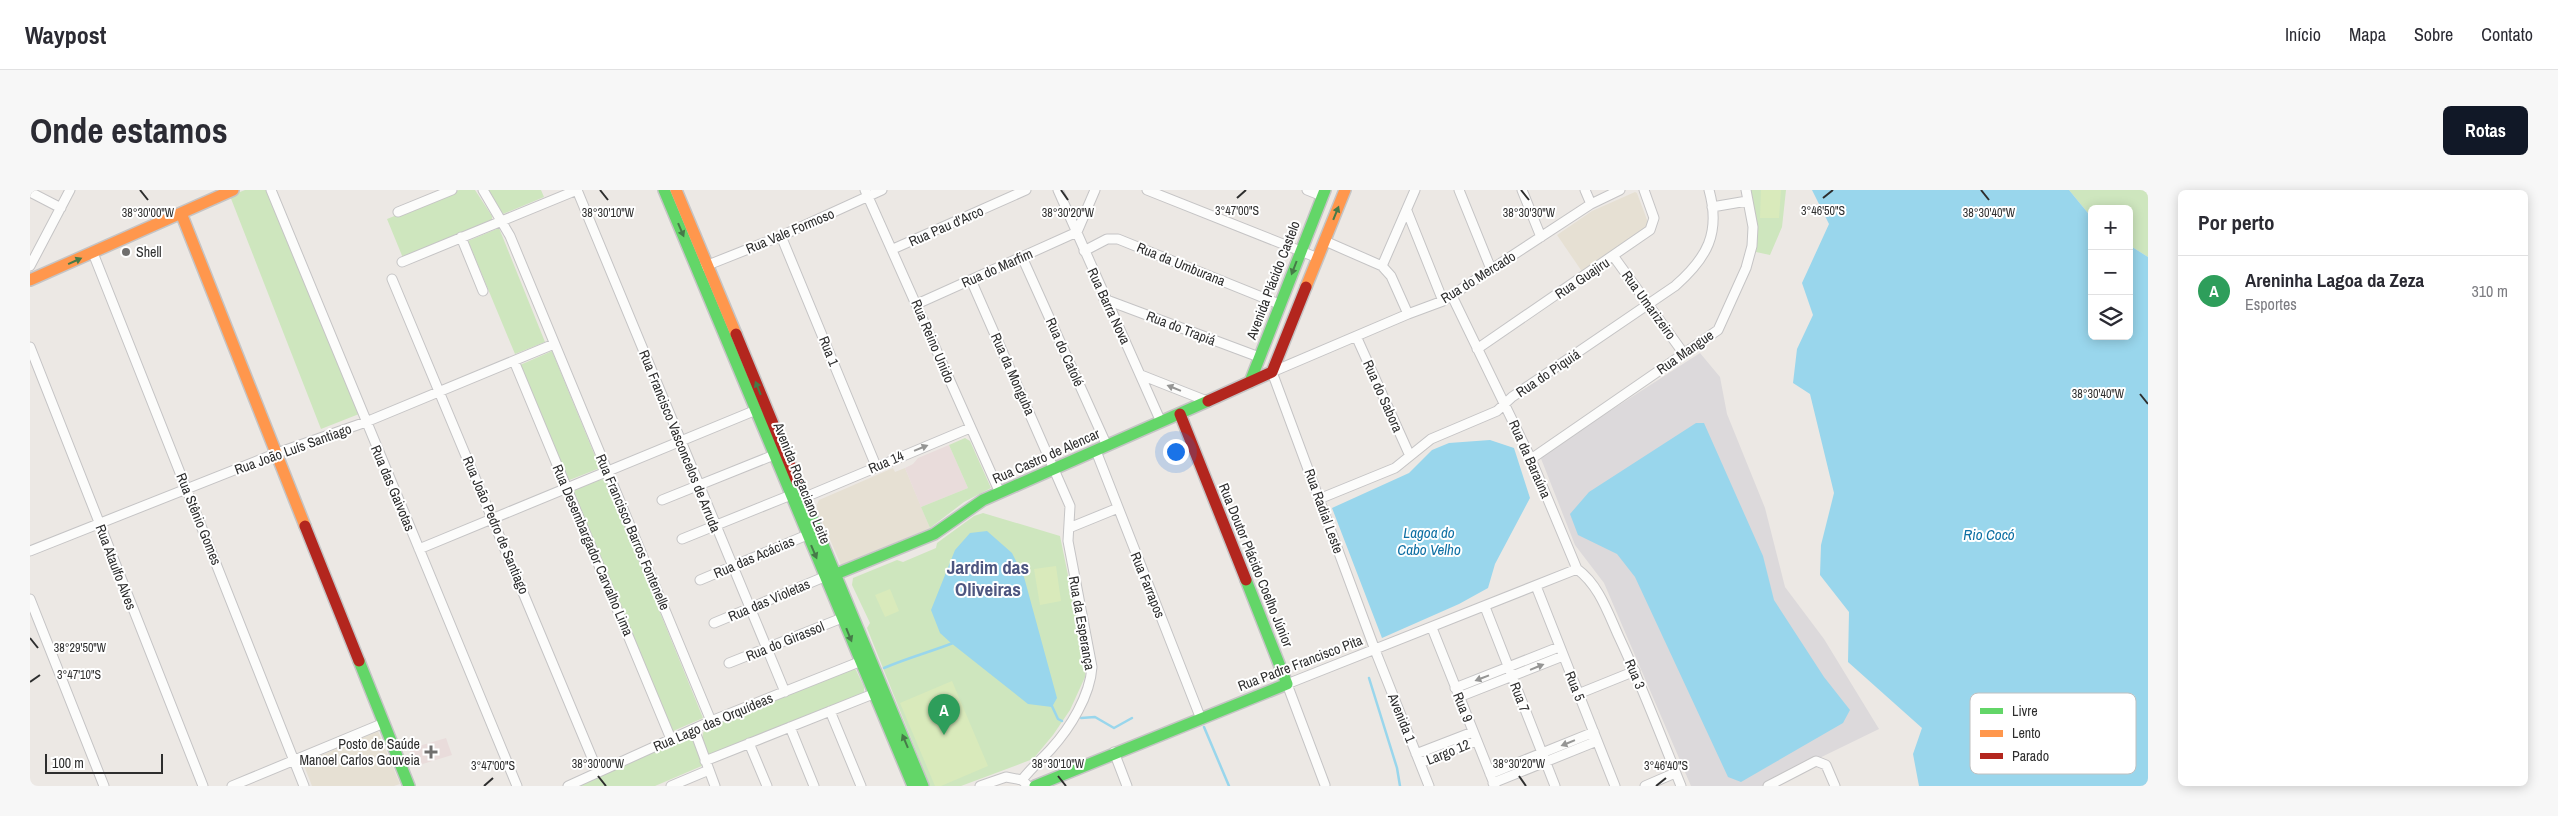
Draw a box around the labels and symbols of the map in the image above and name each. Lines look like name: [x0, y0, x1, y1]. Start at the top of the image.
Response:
street label: Rua Pau d'Arco: [906, 201, 986, 251]
text: 3°47'00"S: [1215, 203, 1259, 219]
text: 3°46'50"S: [1801, 203, 1845, 219]
street label: Rua Vale Formoso: [743, 204, 837, 258]
text: 38°30'00"W: [122, 205, 175, 221]
text: 38°30'10"W: [582, 205, 635, 221]
text: 38°30'20"W: [1042, 205, 1095, 221]
one-way arrow: [1332, 205, 1340, 220]
text: 38°30'30"W: [1503, 205, 1556, 221]
text: 38°30'40"W: [1963, 205, 2016, 221]
street label: Avenida Plácido Castelo: [1242, 218, 1304, 343]
one-way arrow: [677, 223, 685, 237]
street label: Rua da Umburana: [1134, 238, 1228, 290]
place label: Shell: [136, 243, 162, 261]
street label: Rua do Marfim: [959, 244, 1035, 292]
marker: Shell: [120, 246, 132, 258]
street label: Rua do Mercado: [1437, 247, 1519, 307]
street label: Rua Guajiru: [1551, 253, 1613, 303]
one-way arrow: [68, 256, 82, 264]
one-way arrow: [1290, 261, 1298, 276]
street label: Rua Barra Nova: [1083, 265, 1135, 348]
street label: Rua Umarizeiro: [1618, 267, 1680, 343]
street label: Rua Reino Unido: [907, 297, 959, 385]
street label: Rua do Trapiá: [1144, 307, 1219, 350]
street label: Rua do Catolé: [1042, 315, 1088, 389]
street label: Rua Mangue: [1653, 326, 1717, 378]
street label: Rua da Monguba: [987, 330, 1039, 418]
street label: Rua 1: [815, 333, 843, 369]
street label: Rua do Piquiá: [1513, 345, 1584, 401]
street label: Rua Francisco Vasconcelos de Arruda: [635, 347, 725, 535]
street label: Rua do Sabora: [1359, 357, 1407, 435]
one-way arrow: [753, 381, 761, 395]
one-way arrow: [1166, 384, 1181, 392]
text: 38°30'40"W: [2072, 386, 2125, 402]
street label: Rua da Baraúna: [1505, 417, 1555, 501]
street label: Rua João Luís Santiago: [232, 419, 354, 479]
street label: Avenida Rogaciano Leite: [769, 419, 835, 546]
street label: Rua Castro de Alencar: [990, 424, 1103, 488]
your location: [1163, 439, 1189, 465]
street label: Rua das Gaivotas: [367, 442, 419, 534]
one-way arrow: [914, 443, 929, 451]
street label: Rua 14: [865, 446, 907, 478]
street label: Rua Francisco Barros Fontenelle: [592, 451, 674, 613]
street label: Rua João Pedro de Santiago: [459, 453, 533, 597]
street label: Rua Desembargador Carvalho Lima: [549, 462, 638, 639]
street label: Rua Radial Leste: [1300, 466, 1348, 556]
street label: Rua Stênio Gomes: [172, 470, 226, 568]
street label: Rua Doutor Plácido Coelho Júnior: [1215, 481, 1297, 650]
street label: Rua Ataulfo Alves: [91, 522, 141, 612]
water label: Lagoa do Cabo Velho: [1397, 522, 1461, 560]
water label: Rio Cocó: [1963, 524, 2015, 545]
street label: Rua das Acácias: [711, 532, 797, 582]
one-way arrow: [810, 545, 818, 559]
street label: Rua Farrapos: [1127, 549, 1169, 621]
district label: Jardim das Oliveiras: [947, 554, 1029, 602]
street label: Rua das Violetas: [725, 575, 813, 625]
street label: Rua da Esperança: [1065, 575, 1099, 672]
street label: Rua do Girassol: [743, 617, 827, 665]
one-way arrow: [845, 628, 853, 643]
street label: Rua Padre Francisco Pita: [1235, 631, 1365, 695]
text: 38°29'50"W: [54, 640, 107, 656]
street label: Rua 3: [1621, 656, 1649, 692]
one-way arrow: [1530, 662, 1544, 670]
text: 3°47'10"S: [57, 667, 101, 683]
street label: Rua 5: [1561, 668, 1589, 704]
one-way arrow: [1474, 674, 1489, 682]
street label: Rua 7: [1506, 679, 1534, 715]
street label: Rua Lago das Orquídeas: [650, 689, 776, 755]
street label: Rua 9: [1449, 689, 1477, 725]
street label: Avenida 1: [1384, 690, 1420, 746]
legend: [1970, 693, 2136, 774]
pin: A: [928, 694, 960, 735]
text: Livre: [2012, 702, 2038, 720]
text: Lento: [2012, 724, 2041, 742]
one-way arrow: [900, 734, 908, 748]
place label: Posto de Saúde Manoel Carlos Gouveia: [299, 735, 421, 769]
street label: Largo 12: [1424, 735, 1472, 769]
one-way arrow: [1560, 739, 1575, 747]
marker: Posto de Saúde Manoel Carlos Gouveia: [424, 745, 438, 759]
text: Parado: [2012, 747, 2049, 765]
scale bar: [45, 751, 162, 774]
text: 38°30'00"W: [572, 756, 625, 772]
text: 38°30'10"W: [1032, 756, 1085, 772]
text: 38°30'20"W: [1493, 756, 1546, 772]
text: 3°47'00"S: [471, 758, 515, 774]
text: 3°46'40"S: [1644, 758, 1688, 774]

